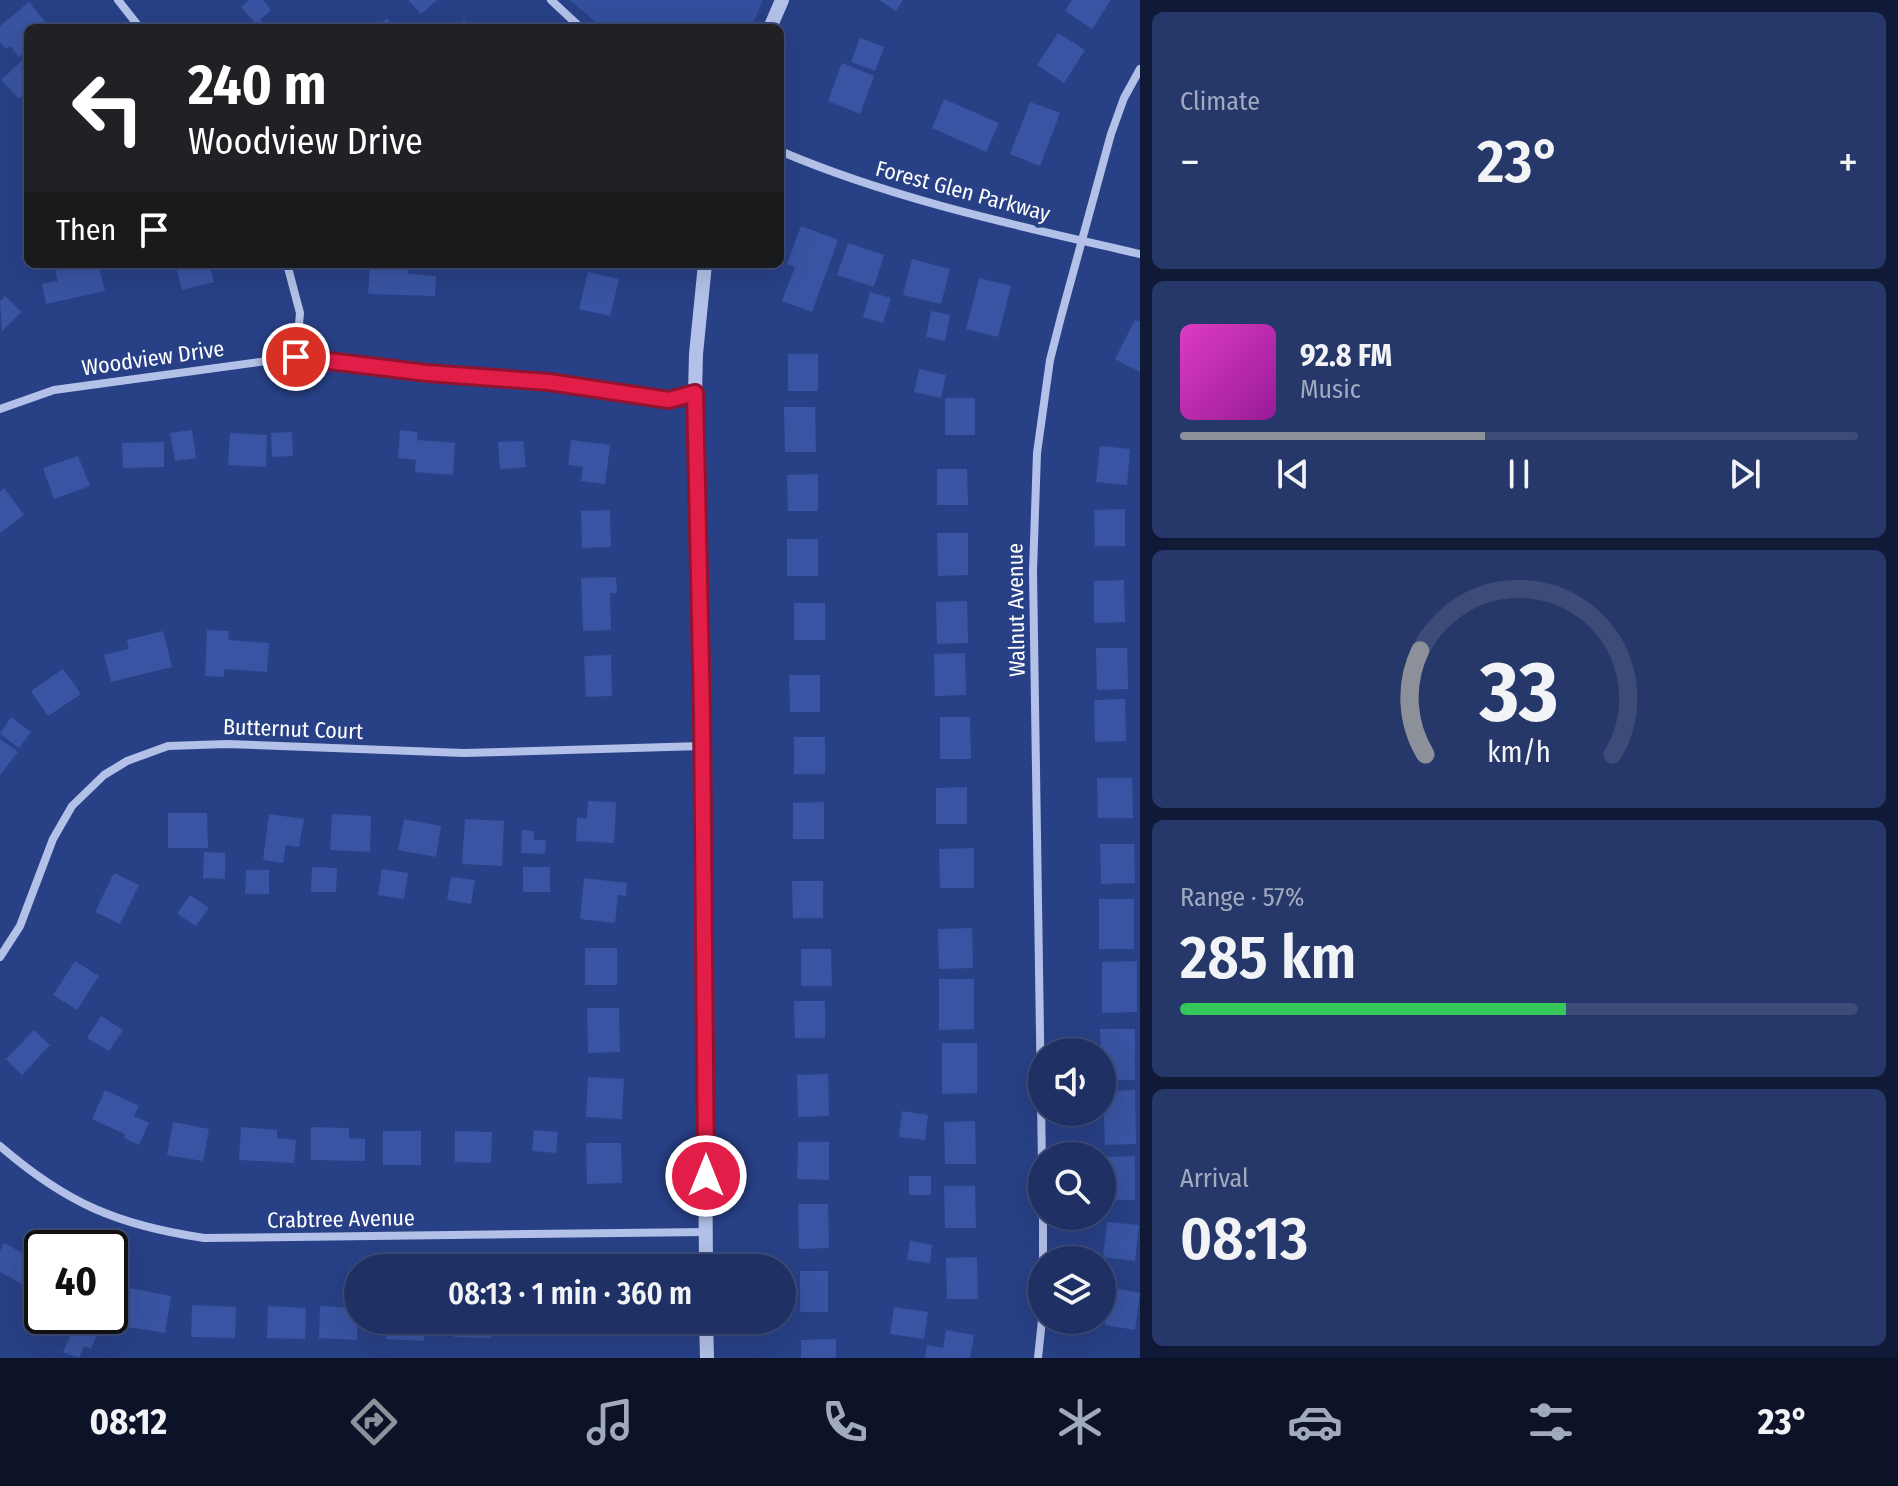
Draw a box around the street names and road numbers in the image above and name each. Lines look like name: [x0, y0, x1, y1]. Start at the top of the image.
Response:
street label: Forest Glen Parkway: [873, 155, 1053, 227]
street label: Woodview Drive: [80, 335, 226, 381]
street label: Walnut Avenue: [1001, 543, 1031, 677]
street label: Butternut Court: [222, 713, 364, 745]
street label: Crabtree Avenue: [267, 1204, 415, 1234]

